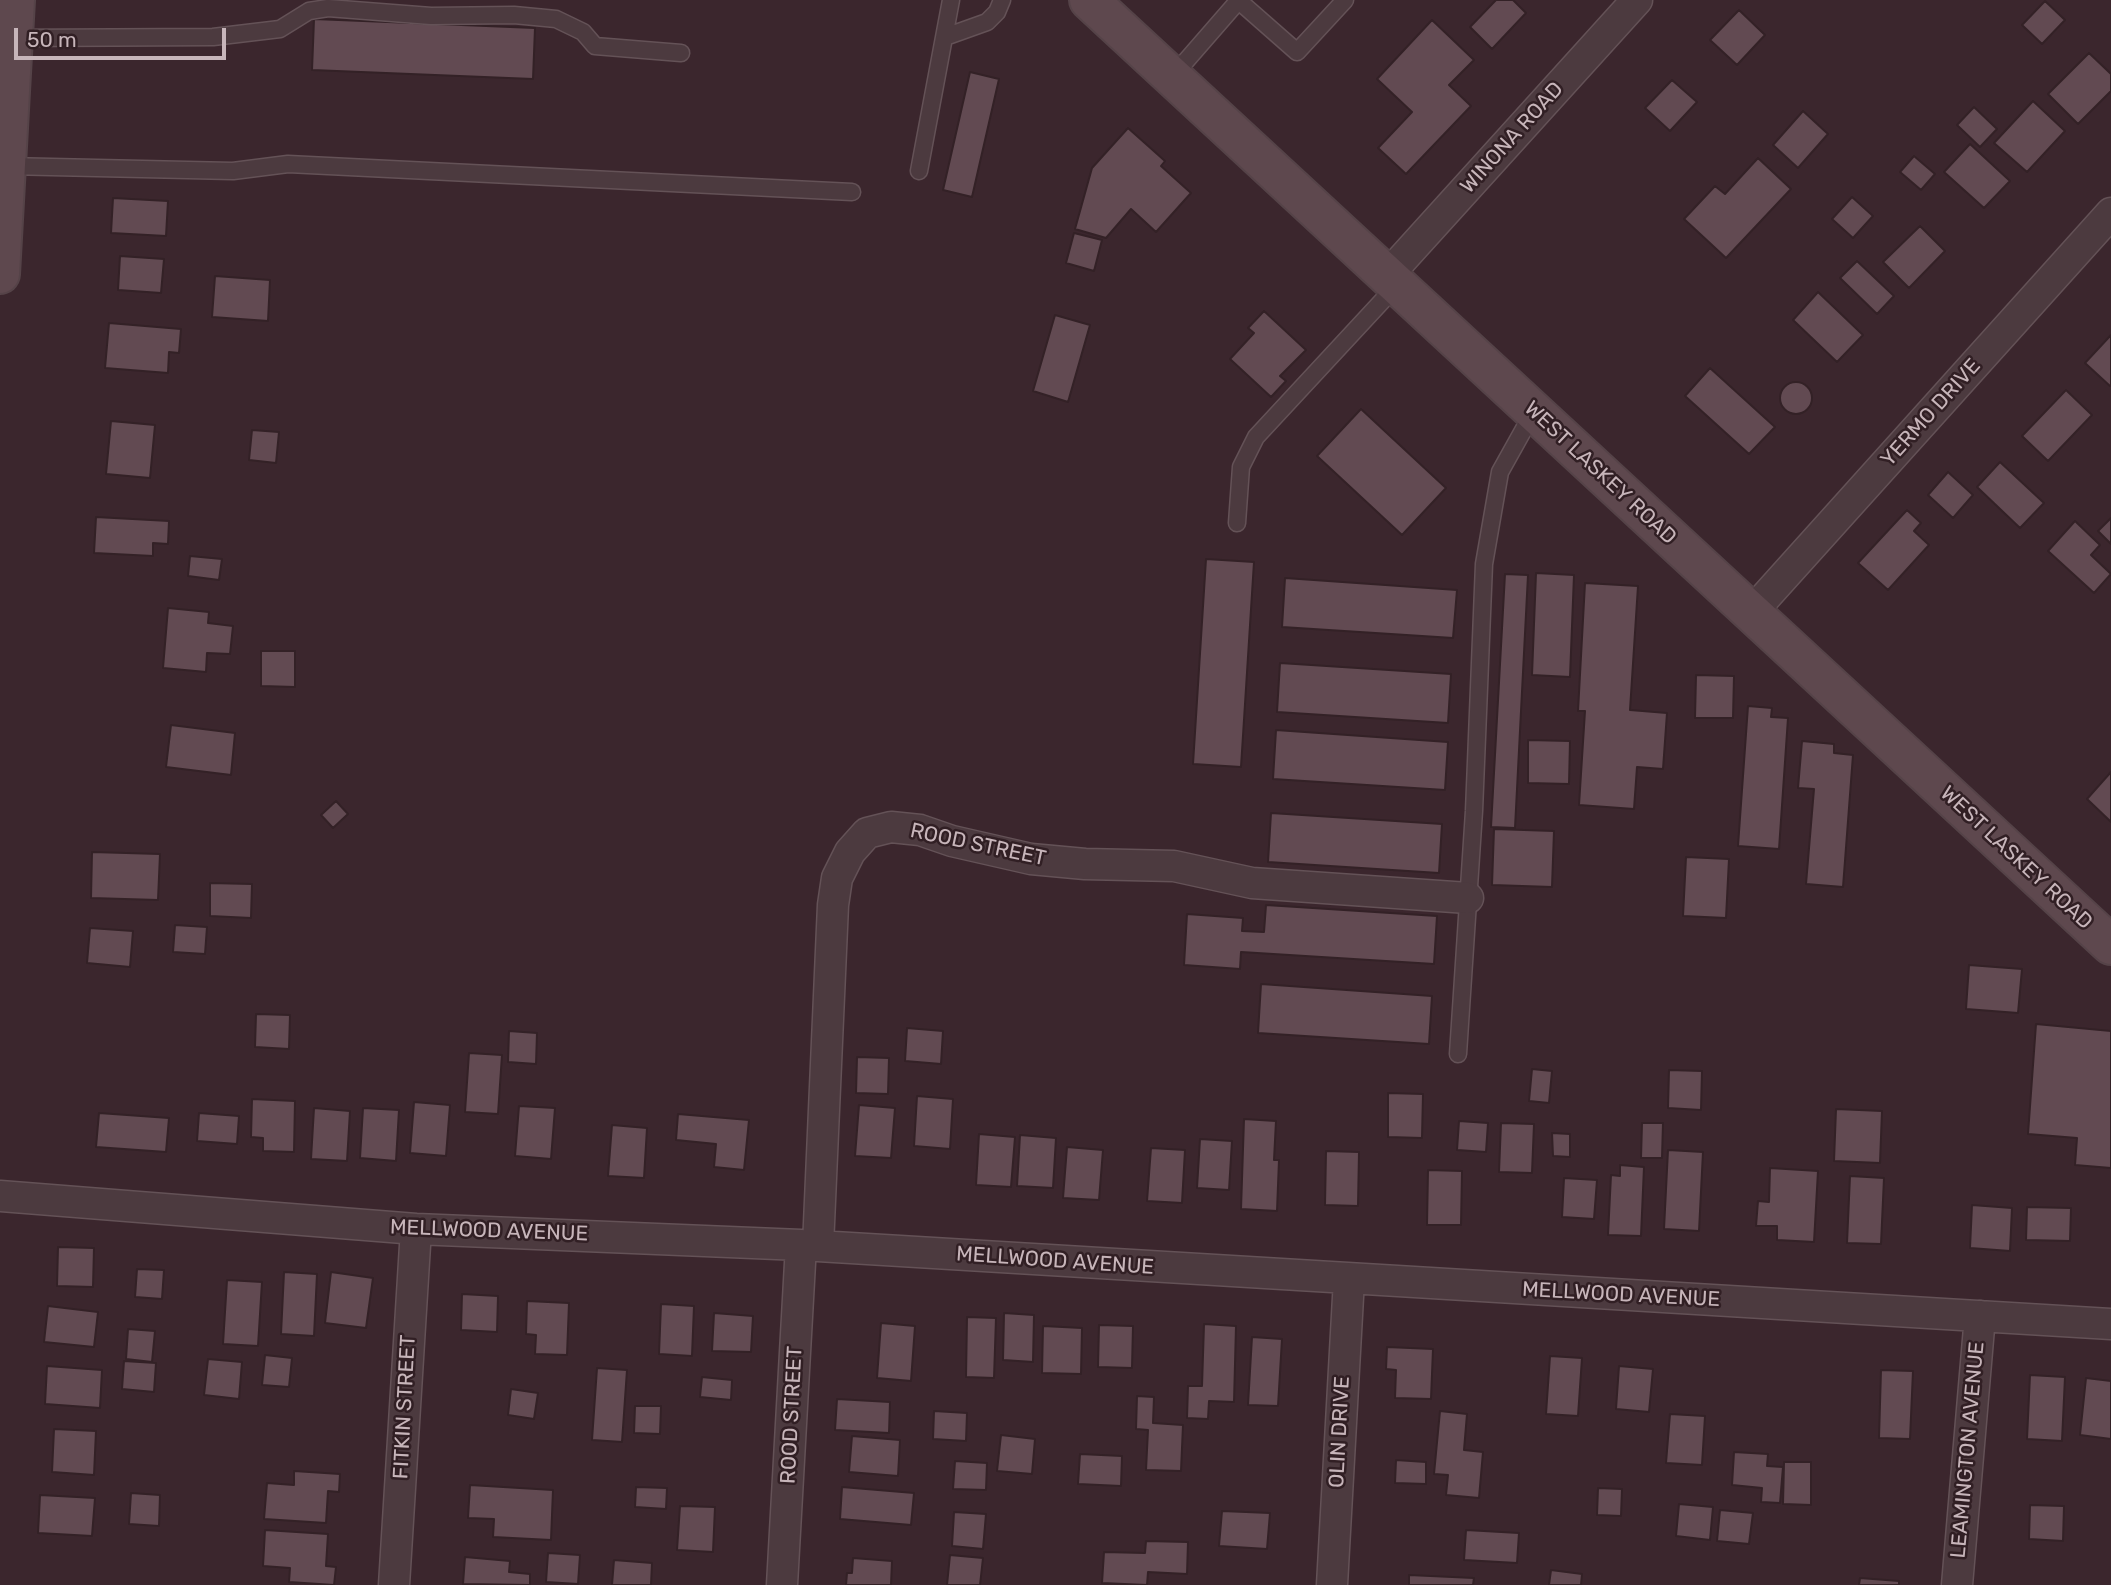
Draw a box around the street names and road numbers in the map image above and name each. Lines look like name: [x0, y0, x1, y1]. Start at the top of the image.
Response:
street label: WINONA ROAD: [1455, 77, 1569, 199]
street label: YERMO DRIVE: [1876, 354, 1986, 472]
street label: WEST LASKEY ROAD: [1519, 396, 1681, 550]
street label: WEST LASKEY ROAD: [1935, 781, 2097, 935]
street label: ROOD STREET: [908, 818, 1048, 872]
street label: MELLWOOD AVENUE: [389, 1215, 589, 1247]
street label: MELLWOOD AVENUE: [955, 1242, 1155, 1280]
street label: MELLWOOD AVENUE: [1521, 1277, 1721, 1313]
street label: FITKIN STREET: [389, 1334, 421, 1480]
street label: LEAMINGTON AVENUE: [1946, 1341, 1990, 1559]
street label: ROOD STREET: [776, 1345, 808, 1485]
street label: OLIN DRIVE: [1324, 1375, 1356, 1489]

